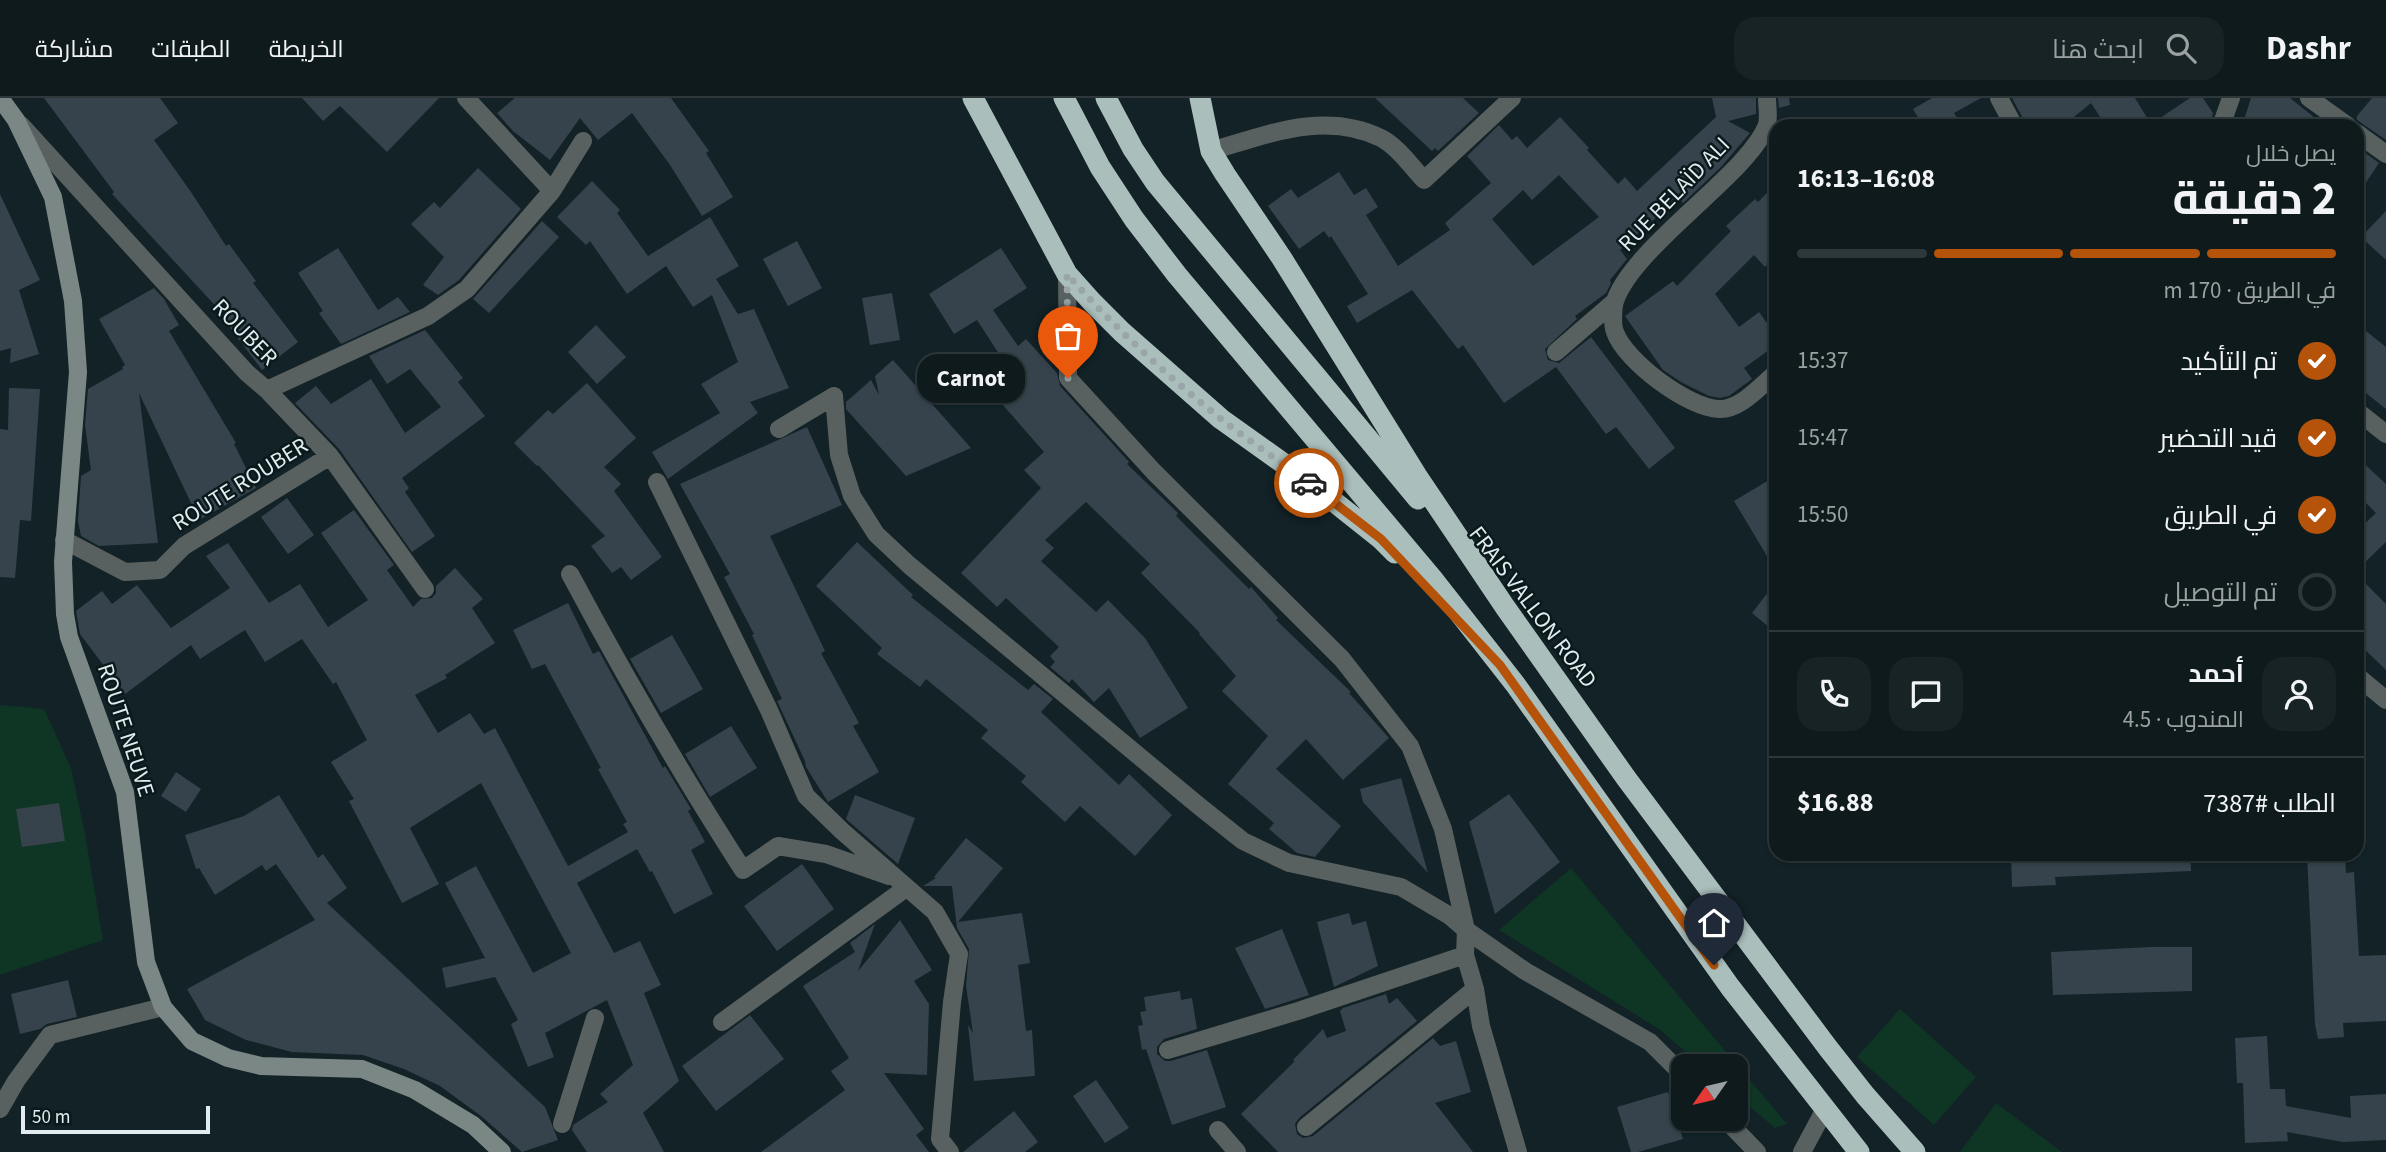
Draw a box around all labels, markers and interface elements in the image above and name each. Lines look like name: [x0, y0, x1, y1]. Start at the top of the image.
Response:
search box: [1734, 17, 2224, 80]
text: Dashr: [2266, 25, 2351, 72]
icon: search: [2162, 29, 2200, 67]
text: ابحث هنا: [2052, 31, 2144, 68]
text: مشاركة: [35, 32, 113, 67]
text: الطبقات: [151, 32, 231, 67]
text: الخريطة: [269, 32, 344, 67]
street label: RUE BELAÏD ALI: [1611, 129, 1737, 259]
text: يصل خلال: [2246, 137, 2336, 170]
text: 16:08–16:13: [1797, 160, 1935, 197]
text: 2 دقيقة: [2172, 167, 2336, 232]
text: في الطريق · 170 m: [2164, 274, 2336, 307]
street label: ROUBER: [205, 291, 285, 373]
pin: [1038, 306, 1098, 378]
icon: bag: [1049, 317, 1087, 355]
icon: check: [2298, 342, 2336, 380]
text: تم التأكيد: [2180, 343, 2277, 380]
text: 15:37: [1797, 344, 1848, 377]
callout: Carnot: [918, 354, 1026, 402]
text: Carnot: [937, 362, 1005, 395]
icon: check: [2298, 419, 2336, 457]
text: قيد التحضير: [2159, 420, 2277, 457]
text: 15:47: [1797, 421, 1848, 454]
street label: ROUTE ROUBER: [166, 429, 314, 539]
courier: [1274, 448, 1344, 518]
icon: car: [1290, 464, 1328, 502]
icon: check: [2298, 496, 2336, 534]
text: في الطريق: [2164, 497, 2277, 534]
text: 15:50: [1797, 498, 1848, 531]
street label: FRAIS VALLON ROAD: [1461, 519, 1605, 695]
text: تم التوصيل: [2164, 574, 2277, 611]
text: أحمد: [2188, 655, 2244, 692]
button: phone: [1797, 657, 1871, 731]
button: chat: [1889, 657, 1963, 731]
button: person: [2262, 657, 2336, 731]
street label: ROUTE NEUVE: [89, 659, 163, 801]
text: المندوب · 4.5: [2123, 703, 2244, 736]
text: $16.88: [1797, 784, 1873, 821]
text: الطلب #7387: [2203, 785, 2336, 822]
pin: [1684, 893, 1744, 965]
icon: home: [1695, 904, 1733, 942]
north arrow: [1671, 1054, 1748, 1130]
map controls: [1671, 1054, 1748, 1131]
scale bar: [21, 1103, 210, 1135]
text: 50 m: [32, 1104, 70, 1131]

